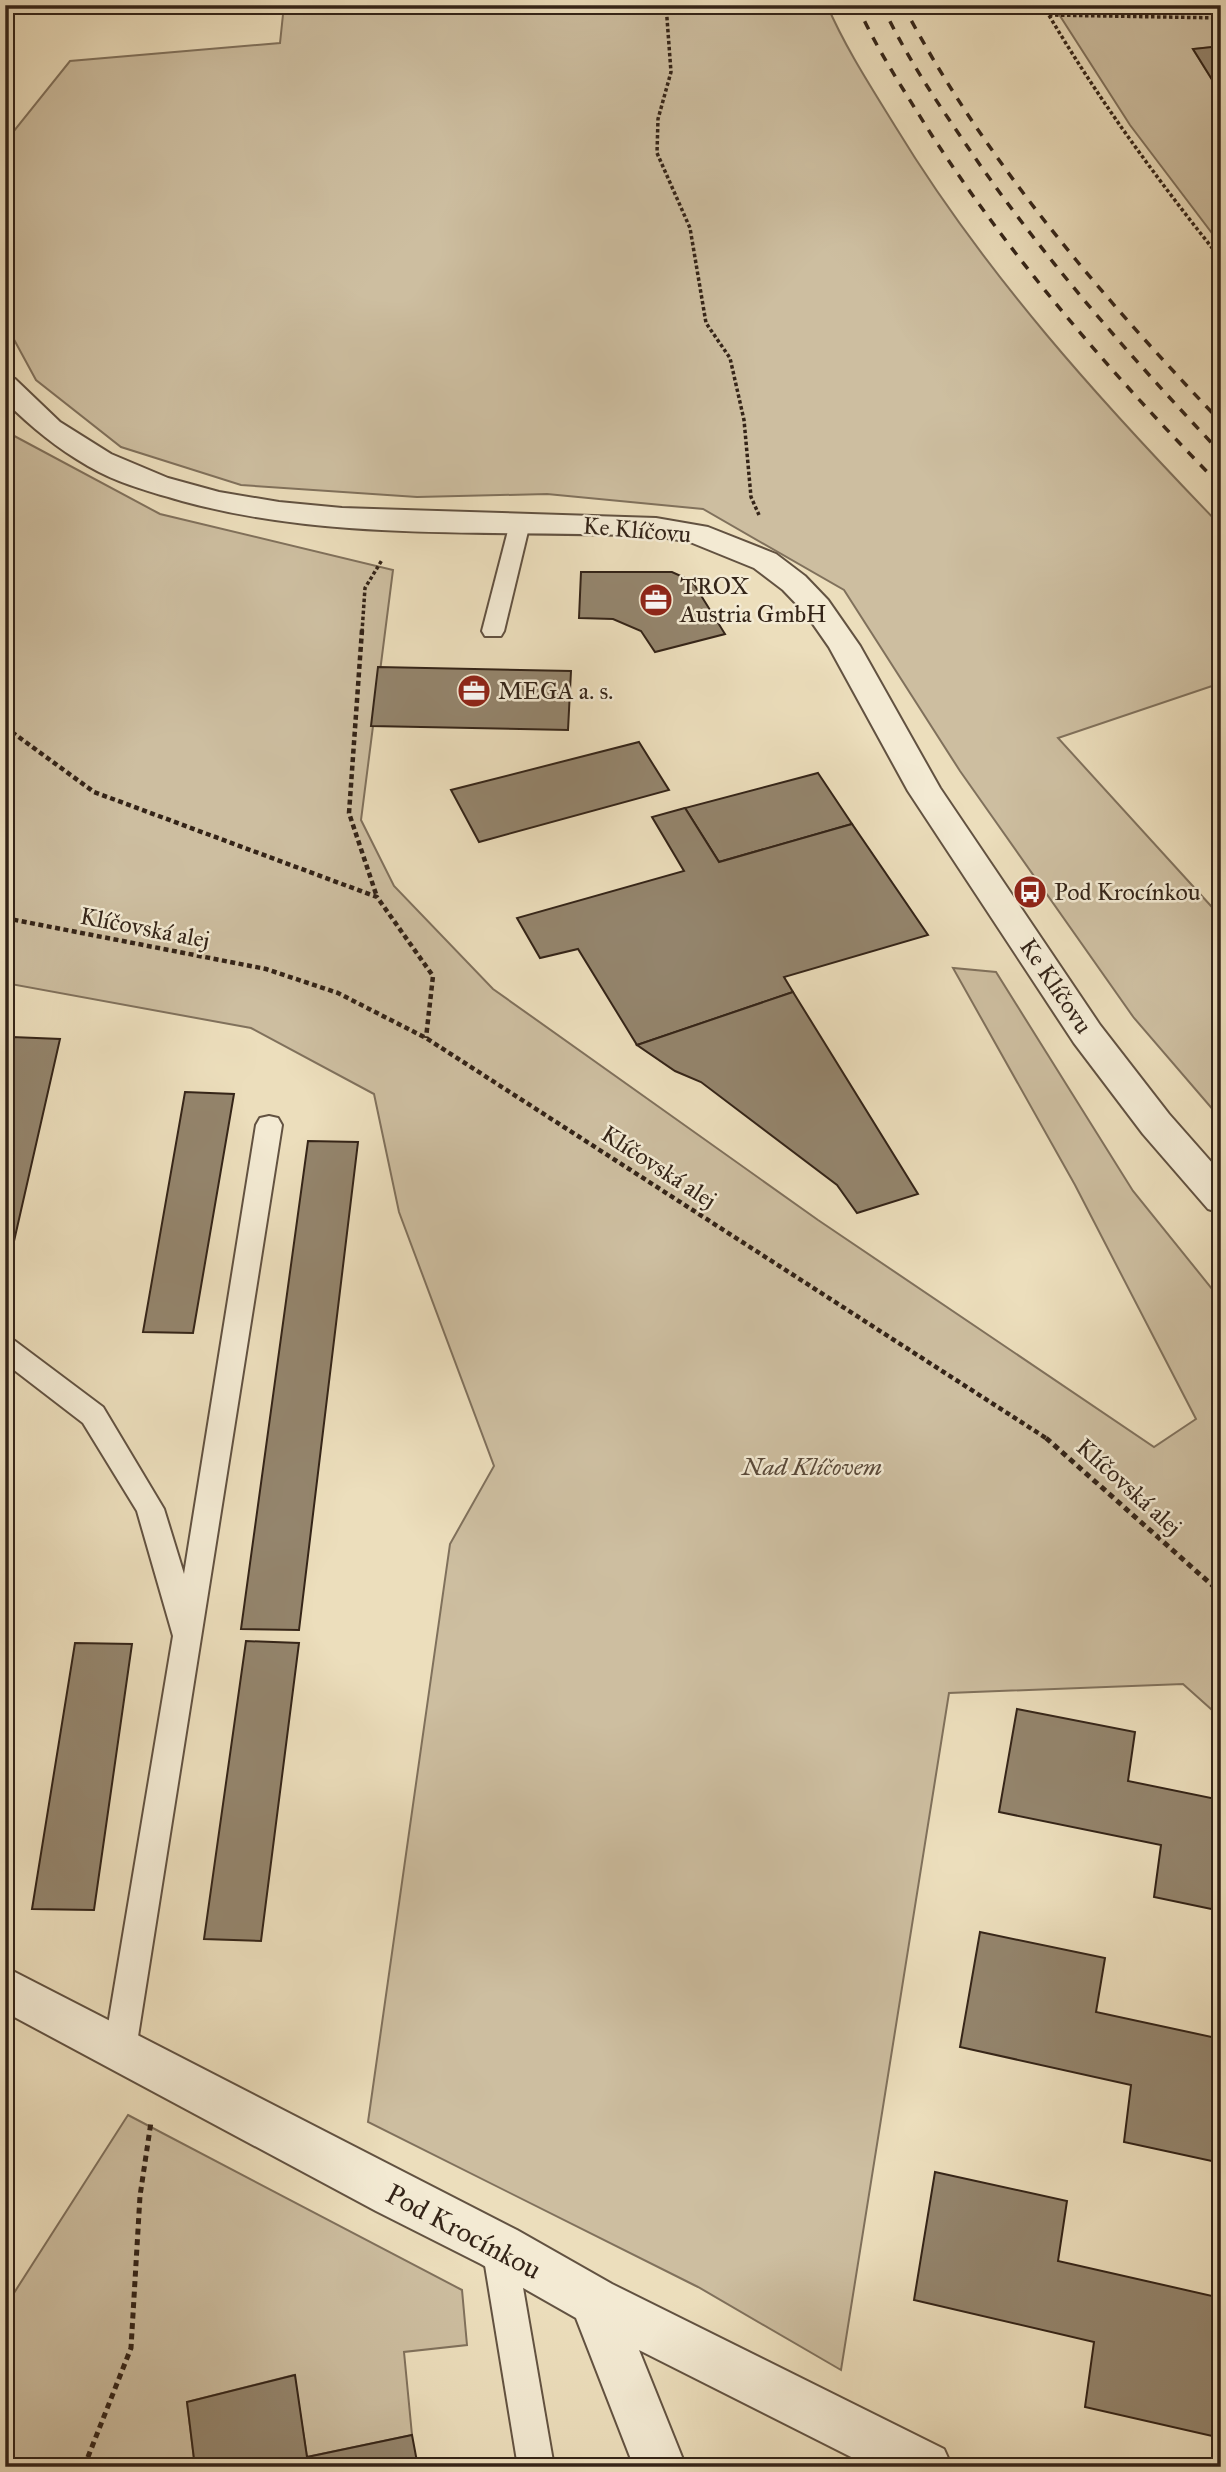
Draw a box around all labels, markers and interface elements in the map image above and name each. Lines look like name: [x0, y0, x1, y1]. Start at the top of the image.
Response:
street label: Ke Klíčovu: [582, 510, 693, 550]
place label: TROX Austria GmbH: [679, 571, 826, 629]
office icon: TROX Austria GmbH: [637, 581, 675, 619]
office icon: MEGA a. s.: [455, 672, 493, 710]
place label: MEGA a. s.: [498, 676, 613, 706]
bus stop icon: Pod Krocínkou: [1011, 873, 1049, 911]
place label: Pod Krocínkou: [1054, 877, 1201, 907]
street label: Klíčovská alej: [78, 901, 212, 955]
street label: Ke Klíčovu: [1013, 933, 1099, 1040]
street label: Klíčovská alej: [596, 1119, 722, 1215]
street label: Klíčovská alej: [1070, 1432, 1188, 1542]
park label: Nad Klíčovem: [740, 1452, 882, 1482]
street label: Pod Krocínkou: [380, 2176, 548, 2287]

